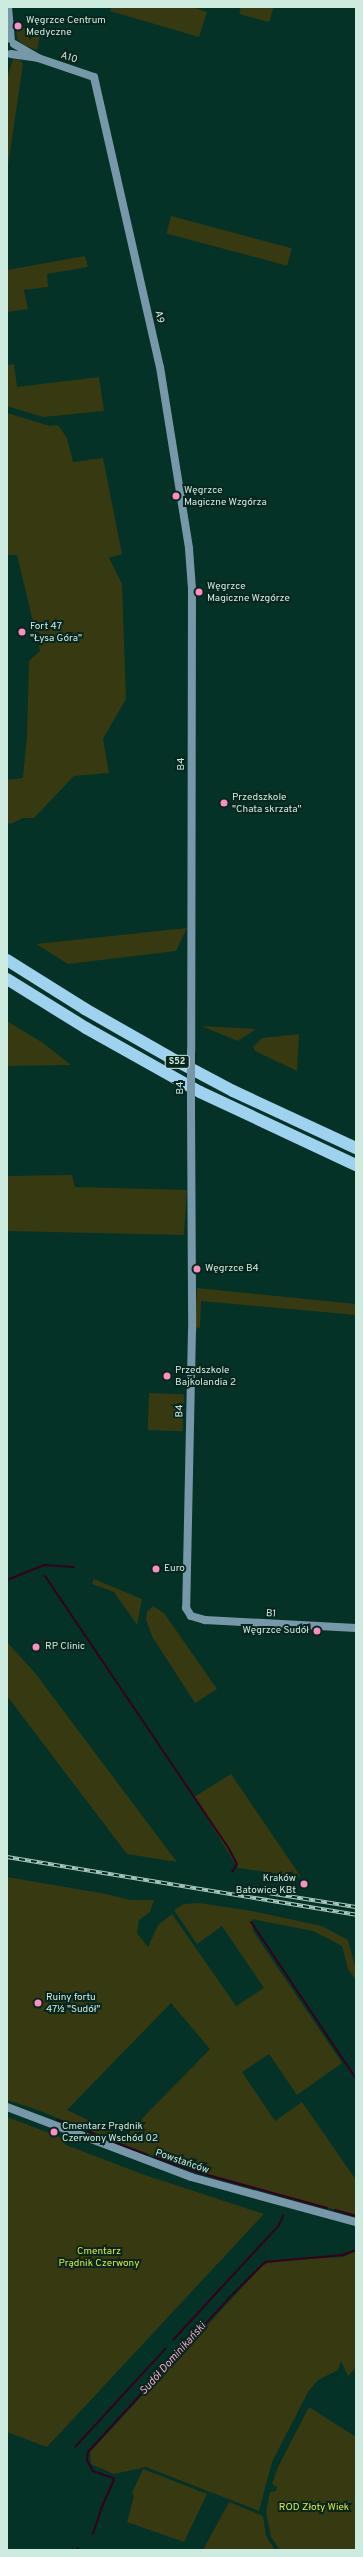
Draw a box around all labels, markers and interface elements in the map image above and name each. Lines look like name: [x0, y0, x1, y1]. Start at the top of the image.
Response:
place label: Węgrzce Centrum Medyczne: [26, 14, 106, 38]
marker: Węgrzce Centrum Medyczne: [13, 21, 23, 31]
street label: A10: [59, 50, 79, 66]
street label: A9: [152, 310, 166, 324]
place label: Węgrzce Magiczne Wzgórza: [184, 484, 267, 508]
marker: Węgrzce Magiczne Wzgórza: [171, 491, 181, 501]
place label: Węgrzce Magiczne Wzgórze: [207, 580, 290, 604]
marker: Węgrzce Magiczne Wzgórze: [194, 587, 204, 597]
place label: Fort 47 "Łysa Góra": [30, 620, 82, 644]
marker: Fort 47 "Łysa Góra": [17, 627, 27, 637]
street label: B4: [176, 758, 188, 770]
place label: Przedszkole "Chata skrzata": [232, 791, 302, 814]
marker: Przedszkole "Chata skrzata": [219, 798, 229, 808]
road number: S52: [164, 1055, 190, 1069]
street label: B4: [175, 1082, 187, 1094]
place label: Węgrzce B4: [205, 1263, 259, 1275]
marker: Węgrzce B4: [192, 1264, 202, 1274]
place label: Przedszkole Bajkolandia 2: [175, 1364, 236, 1388]
marker: Przedszkole Bajkolandia 2: [162, 1371, 172, 1381]
street label: B4: [174, 1405, 186, 1417]
place label: Euro: [164, 1563, 185, 1575]
marker: Euro: [151, 1564, 161, 1574]
street label: B1: [265, 1608, 277, 1620]
place label: Węgrzce Sudół: [243, 1625, 309, 1637]
marker: Węgrzce Sudół: [312, 1626, 322, 1636]
marker: RP Clinic: [30, 1641, 42, 1653]
place label: RP Clinic: [45, 1641, 85, 1653]
place label: Kraków Batowice KBt: [236, 1872, 296, 1896]
marker: Kraków Batowice KBt: [299, 1879, 309, 1889]
place label: Ruiny fortu 47½ "Sudół": [46, 1991, 100, 2014]
marker: Ruiny fortu 47½ "Sudół": [33, 1998, 43, 2008]
place label: Cmentarz Prądnik Czerwony Wschód 02: [62, 2120, 158, 2144]
marker: Cmentarz Prądnik Czerwony Wschód 02: [49, 2127, 59, 2137]
street label: Powstańców: [154, 2147, 210, 2177]
park label: Cmentarz Prądnik Czerwony: [58, 2245, 140, 2268]
water label: Sudół Dominikański: [137, 2320, 209, 2398]
park label: ROD Złoty Wiek: [279, 2502, 349, 2514]

